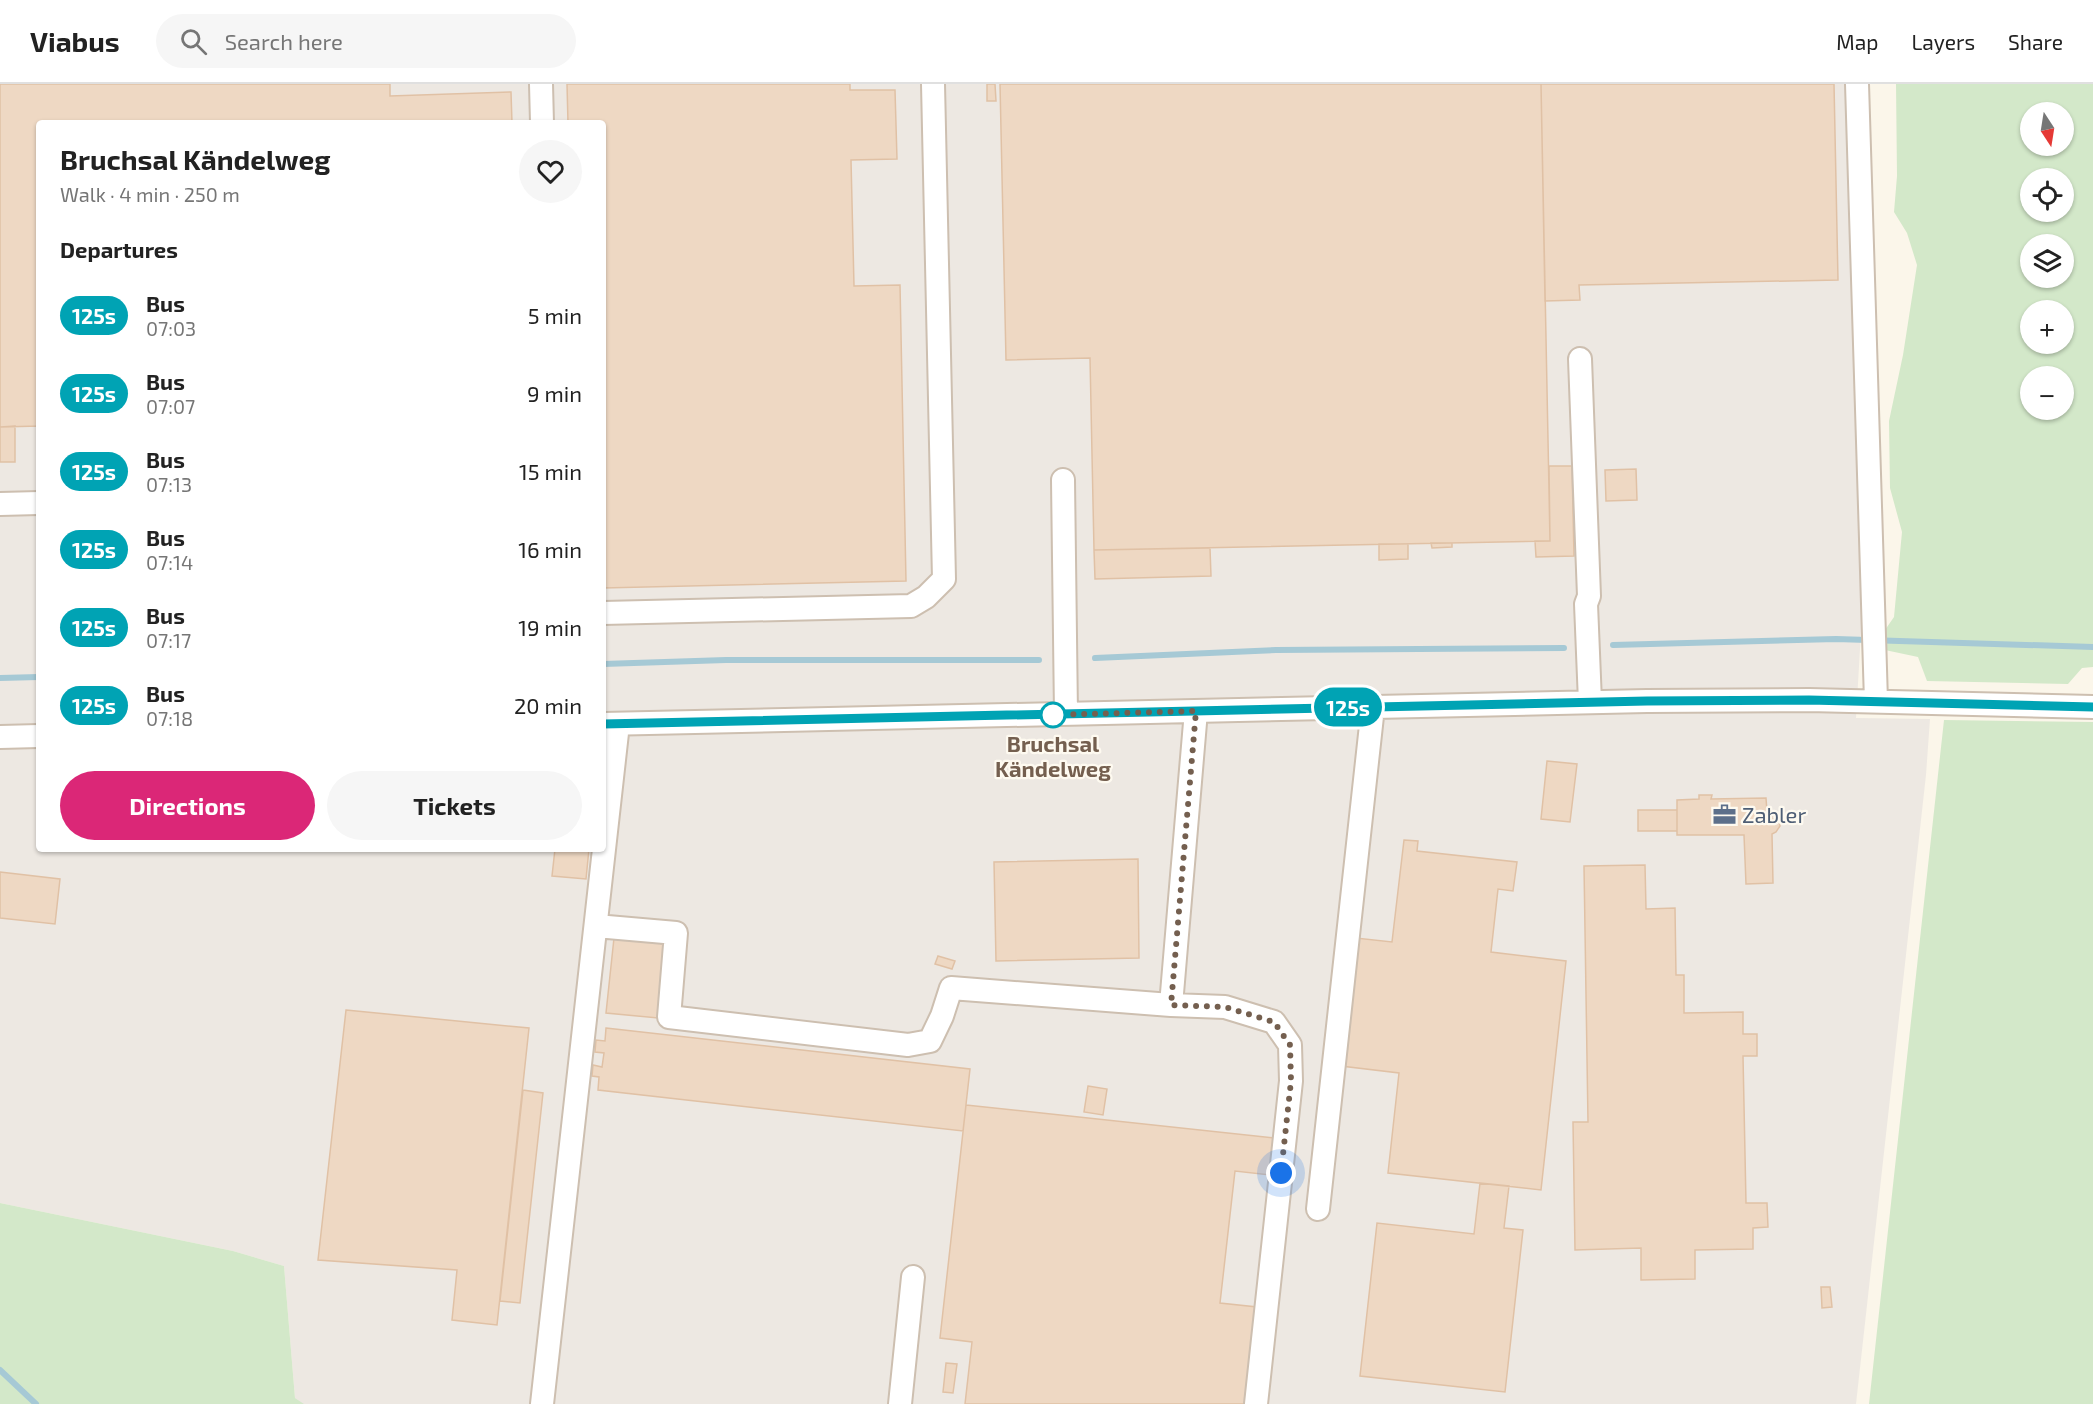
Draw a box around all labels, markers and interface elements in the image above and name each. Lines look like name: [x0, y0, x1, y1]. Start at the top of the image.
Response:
search box: [156, 14, 576, 68]
text: Viabus: [30, 24, 120, 58]
icon: search: [177, 25, 210, 58]
text: Search here: [225, 28, 343, 54]
text: Map: [1836, 29, 1878, 54]
text: Layers: [1911, 29, 1975, 54]
text: Share: [2008, 29, 2063, 54]
north arrow: [2020, 102, 2074, 156]
map controls: [2020, 102, 2074, 420]
button: heart: [519, 140, 582, 203]
text: Bruchsal Kändelweg: [60, 142, 331, 176]
button: locate: [2020, 168, 2074, 222]
text: Walk · 4 min · 250 m: [60, 182, 240, 206]
button: layers: [2020, 234, 2074, 288]
text: Departures: [60, 236, 178, 262]
text: Bus: [146, 290, 185, 316]
button: +: [2020, 300, 2074, 354]
text: 5 min: [528, 302, 582, 328]
text: 125s: [72, 303, 116, 328]
text: 07:03: [146, 316, 196, 340]
button: −: [2020, 366, 2074, 420]
text: Bus: [146, 368, 185, 394]
text: 9 min: [527, 380, 582, 406]
text: 125s: [72, 381, 116, 406]
text: 07:07: [146, 394, 195, 418]
text: Bus: [146, 446, 185, 472]
text: 15 min: [519, 458, 582, 484]
text: 125s: [72, 459, 116, 484]
text: 07:13: [146, 472, 192, 496]
text: Bus: [146, 524, 185, 550]
text: 16 min: [518, 536, 582, 562]
text: 125s: [72, 537, 116, 562]
text: 07:14: [146, 550, 193, 574]
text: Bus: [146, 602, 185, 628]
text: 19 min: [518, 614, 582, 640]
text: 125s: [72, 615, 116, 640]
text: 07:17: [146, 628, 191, 652]
text: Bus: [146, 680, 185, 706]
line badge: 125s: [1306, 688, 1390, 726]
text: 20 min: [514, 692, 582, 718]
text: 125s: [72, 693, 116, 718]
text: 125s: [1326, 695, 1370, 720]
marker: Bruchsal Kändelweg: [1040, 702, 1066, 728]
text: 07:18: [146, 706, 193, 730]
place label: Bruchsal Kändelweg: [995, 730, 1111, 781]
button: Directions: [60, 771, 315, 840]
button: Tickets: [327, 771, 582, 840]
place label: Zabler: [1742, 801, 1806, 827]
office icon: Zabler: [1711, 802, 1737, 828]
your location: [1266, 1158, 1296, 1188]

